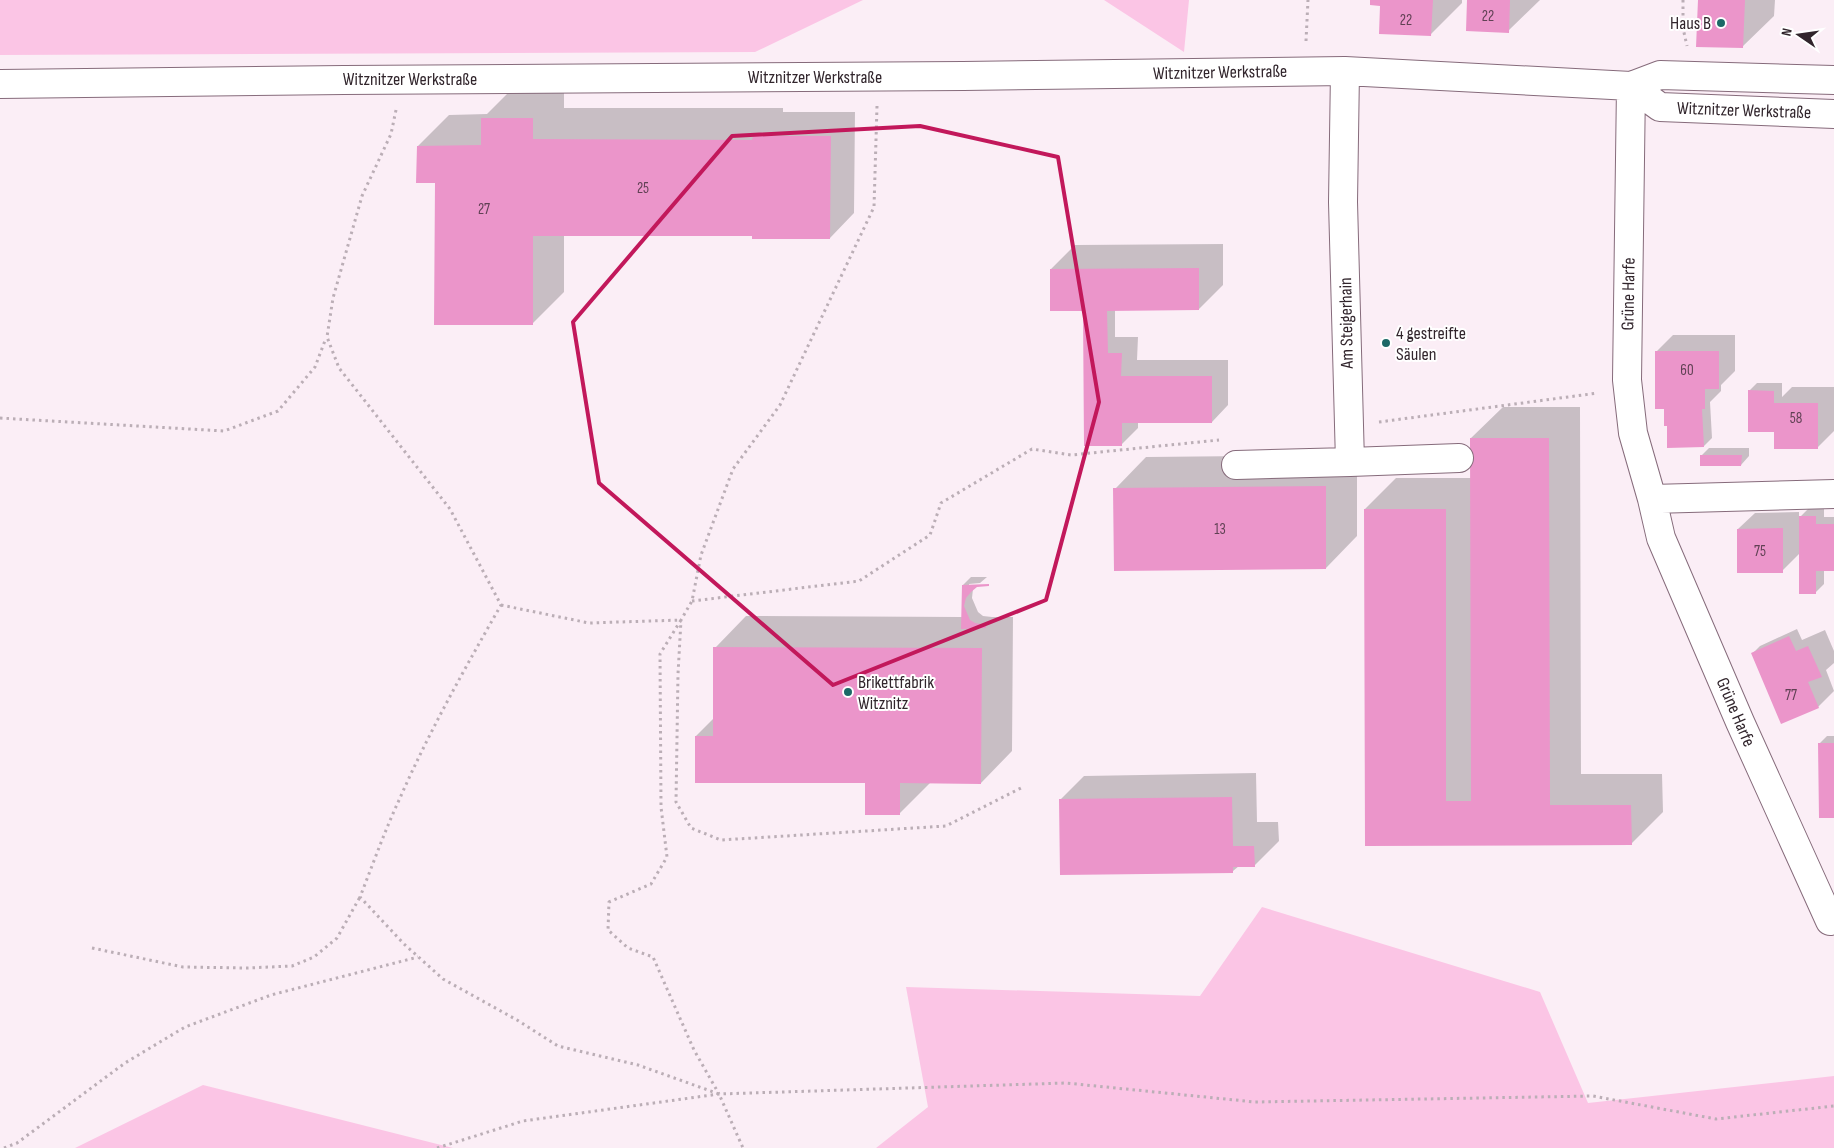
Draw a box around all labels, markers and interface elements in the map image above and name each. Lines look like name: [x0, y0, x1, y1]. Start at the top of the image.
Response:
house number: 22: [1482, 7, 1494, 26]
north arrow: [1774, 10, 1824, 60]
house number: 22: [1400, 11, 1412, 30]
place label: Haus B: [1670, 13, 1711, 34]
marker: Haus B: [1715, 17, 1727, 29]
text: N: [1778, 27, 1796, 38]
street label: Witznitzer Werkstraße: [1153, 61, 1287, 84]
street label: Witznitzer Werkstraße: [748, 67, 882, 88]
street label: Witznitzer Werkstraße: [343, 69, 477, 90]
street label: Witznitzer Werkstraße: [1677, 98, 1811, 123]
house number: 25: [637, 179, 649, 198]
house number: 27: [478, 200, 490, 219]
street label: Grüne Harfe: [1617, 257, 1640, 331]
street label: Am Steigerhain: [1335, 277, 1358, 370]
place label: 4 gestreifte Säulen: [1396, 323, 1466, 365]
marker: 4 gestreifte Säulen: [1380, 337, 1392, 349]
house number: 60: [1680, 361, 1694, 380]
house number: 58: [1790, 409, 1802, 428]
house number: 13: [1214, 520, 1226, 539]
house number: 75: [1754, 542, 1766, 561]
place label: Brikettfabrik Witznitz: [858, 672, 934, 714]
street label: Grüne Harfe: [1712, 674, 1759, 750]
marker: Brikettfabrik Witznitz: [842, 686, 854, 698]
house number: 77: [1785, 686, 1797, 705]

